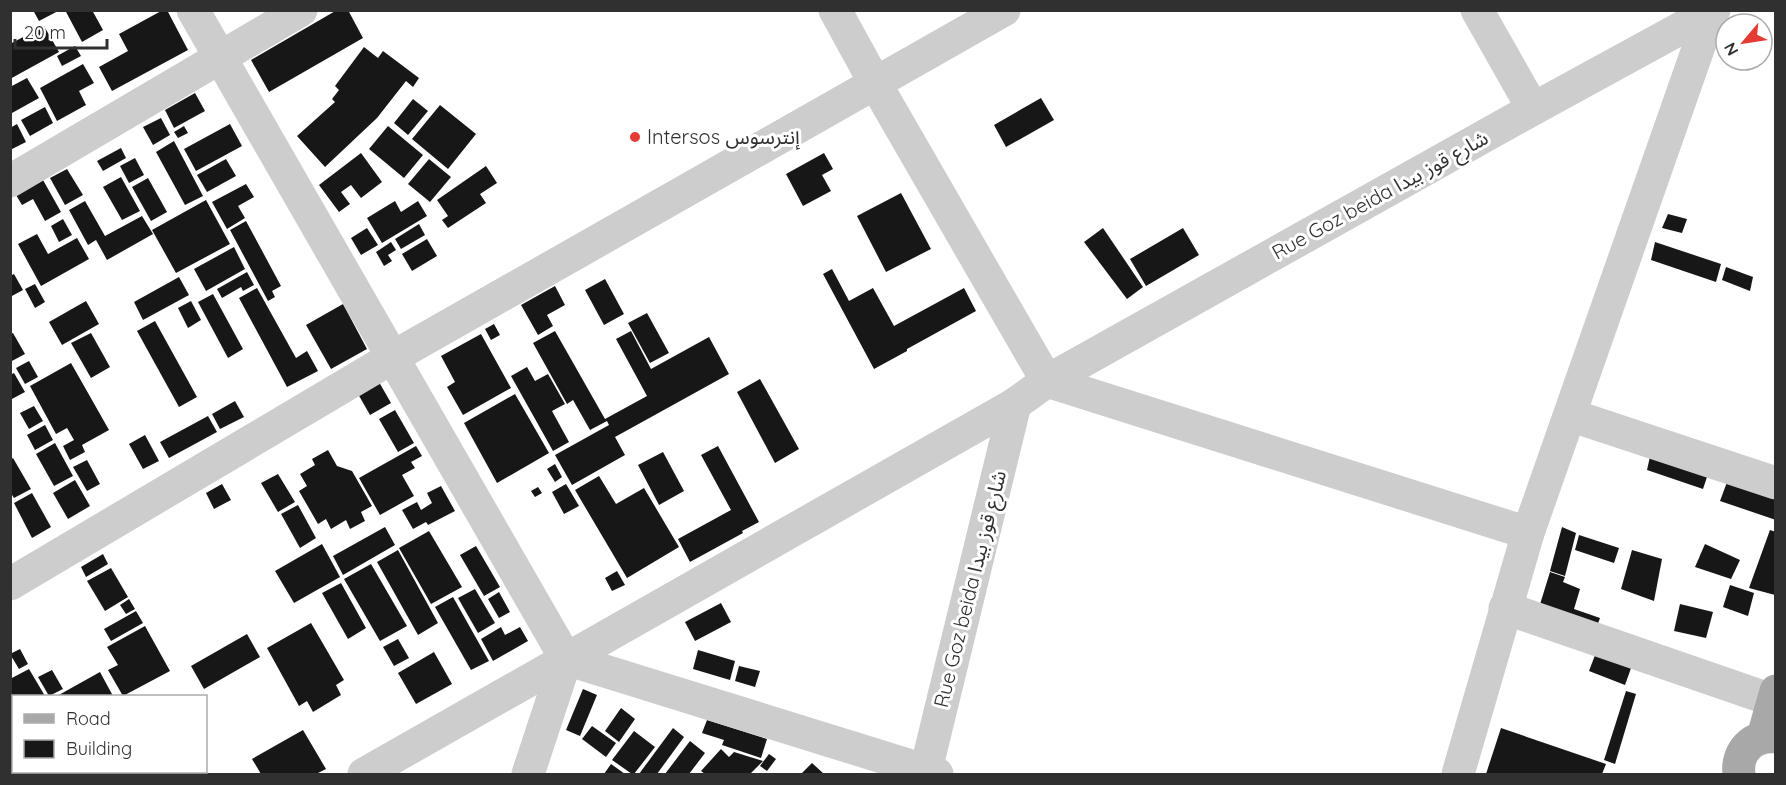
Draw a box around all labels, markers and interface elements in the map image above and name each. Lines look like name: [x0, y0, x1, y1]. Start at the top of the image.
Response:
scale bar: [15, 12, 106, 50]
north arrow: [1714, 12, 1774, 72]
text: 20 m: [24, 21, 66, 44]
text: N: [1719, 39, 1742, 59]
place label: Intersos إنترسوس: [647, 124, 800, 150]
street label: Rue Goz beida شارع قوز بيدا: [1267, 125, 1494, 267]
marker: Intersos إنترسوس: [628, 130, 642, 144]
street label: Rue Goz beida شارع قوز بيدا: [928, 468, 1014, 711]
legend: [12, 695, 207, 773]
text: Road: [66, 707, 111, 730]
text: Building: [66, 737, 132, 760]

